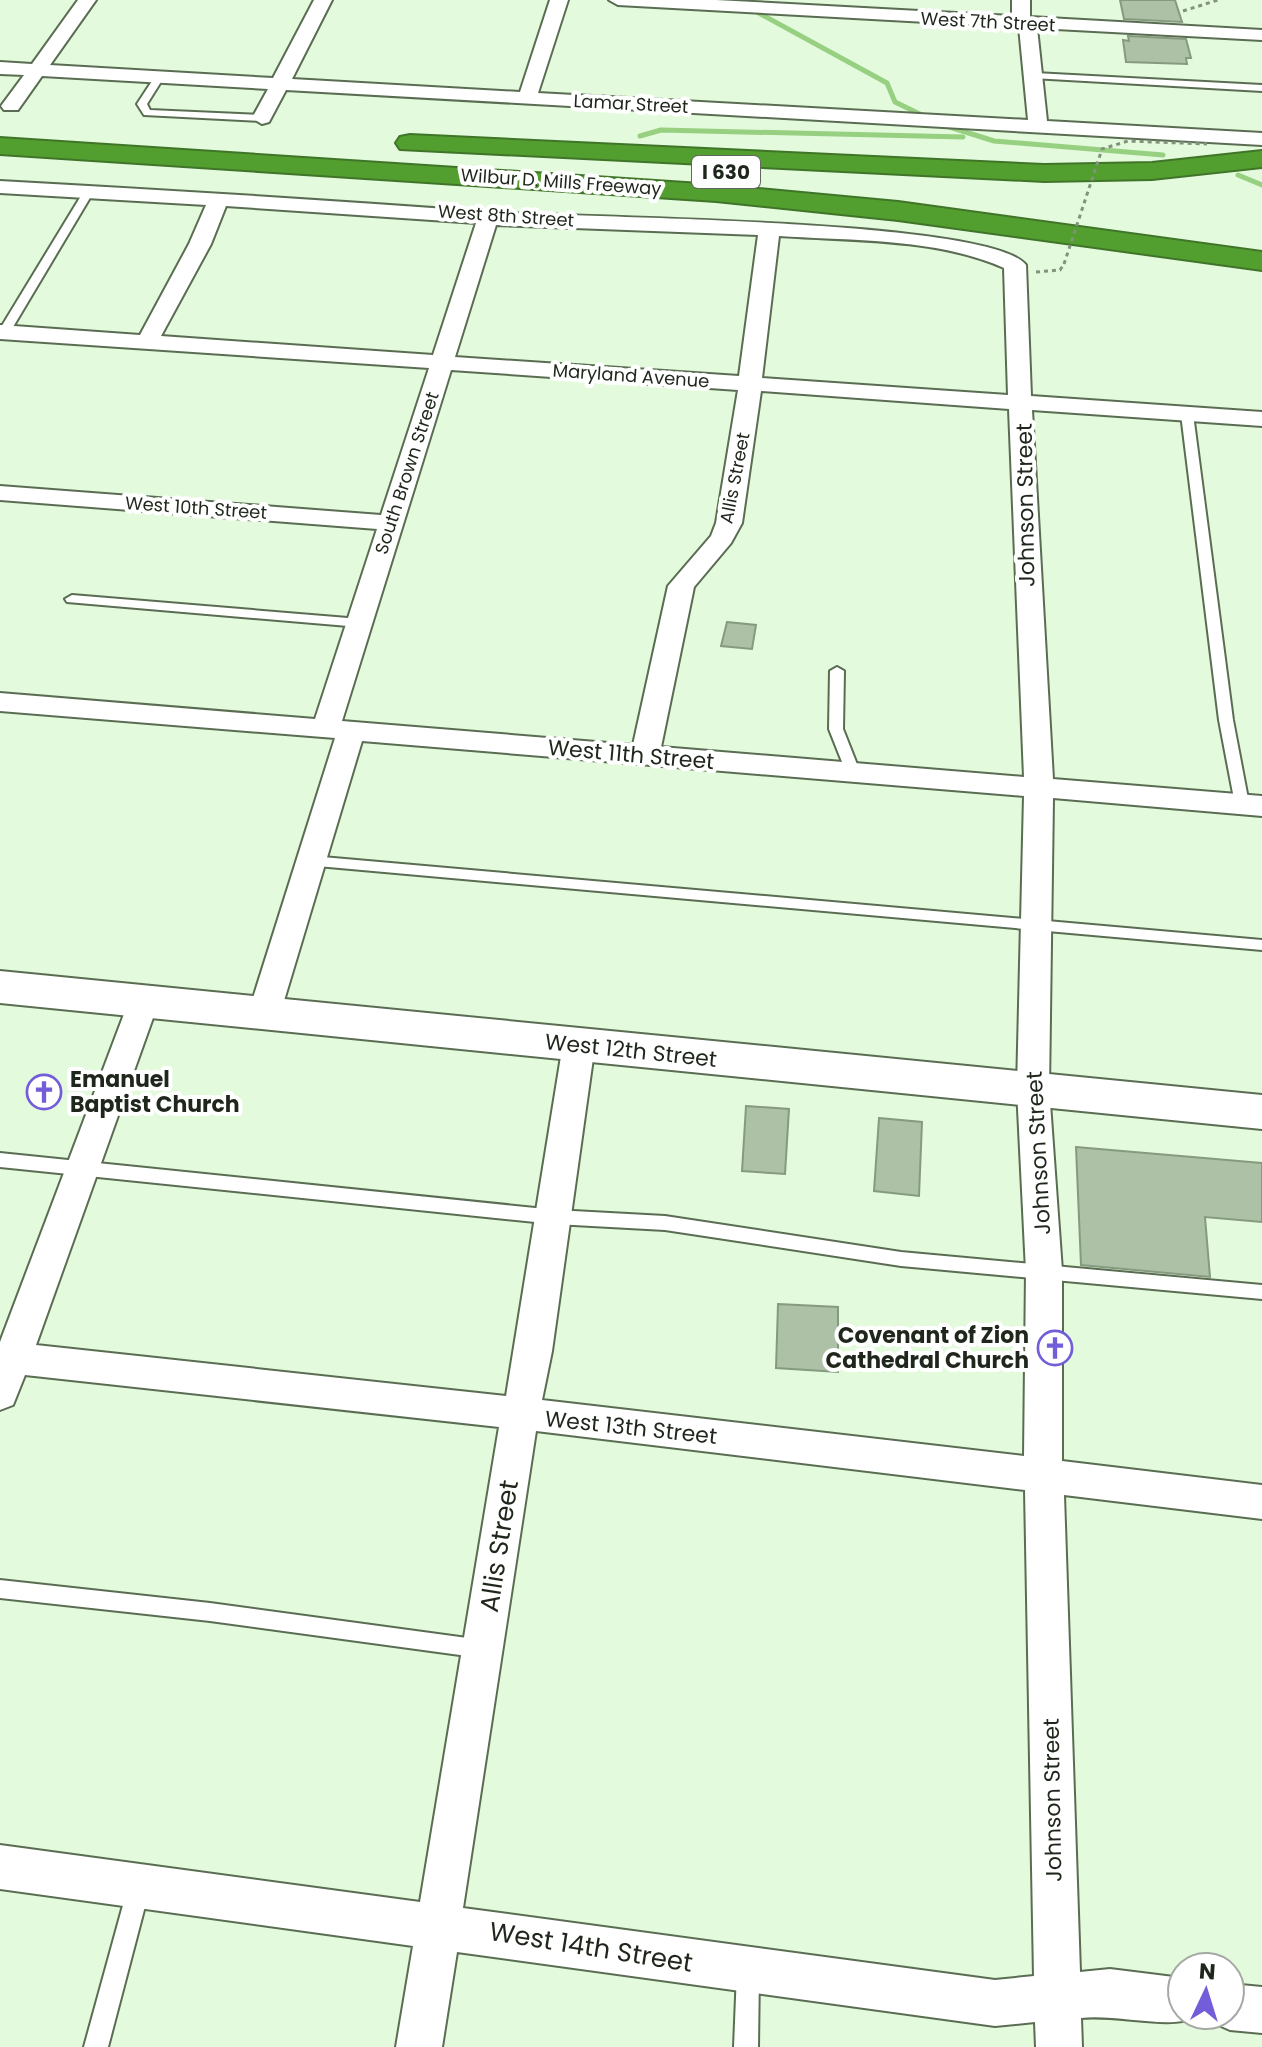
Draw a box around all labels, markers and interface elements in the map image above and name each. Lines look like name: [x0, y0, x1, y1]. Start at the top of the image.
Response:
street label: West 7th Street: [920, 5, 1056, 38]
street label: Lamar Street: [573, 88, 689, 119]
road number: I 630: [692, 156, 760, 188]
street label: Wilbur D. Mills Freeway: [460, 162, 662, 201]
street label: West 8th Street: [437, 198, 575, 233]
street label: Maryland Avenue: [552, 358, 710, 393]
street label: South Brown Street: [368, 388, 445, 557]
street label: Johnson Street: [1009, 423, 1042, 587]
street label: Allis Street: [713, 430, 756, 526]
street label: West 10th Street: [124, 490, 268, 525]
street label: West 11th Street: [546, 732, 715, 777]
street label: West 12th Street: [544, 1026, 718, 1075]
place label: Emanuel Baptist Church: [70, 1064, 240, 1120]
street label: Johnson Street: [1019, 1070, 1058, 1236]
church icon: Emanuel Baptist Church: [25, 1073, 63, 1111]
place label: Covenant of Zion Cathedral Church: [826, 1320, 1029, 1376]
church icon: Covenant of Zion Cathedral Church: [1036, 1329, 1074, 1367]
street label: West 13th Street: [543, 1403, 719, 1452]
street label: Allis Street: [471, 1477, 527, 1615]
street label: Johnson Street: [1036, 1718, 1069, 1882]
street label: West 14th Street: [487, 1913, 695, 1981]
north arrow: [1166, 1951, 1246, 2031]
text: N: [1198, 1956, 1217, 1988]

